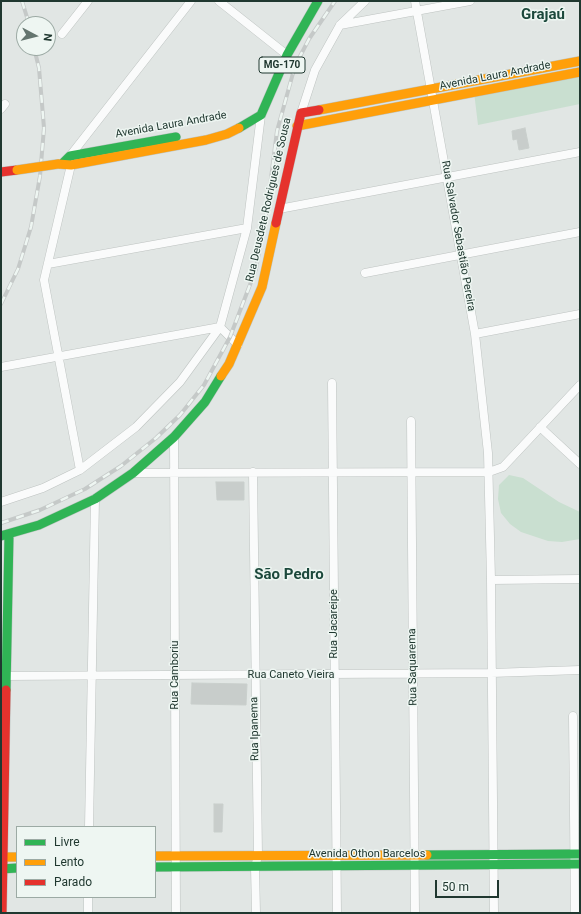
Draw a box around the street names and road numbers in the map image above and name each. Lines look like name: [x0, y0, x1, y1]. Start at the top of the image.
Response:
road number: MG-170: [259, 57, 305, 73]
street label: Avenida Laura Andrade: [438, 59, 552, 93]
street label: Avenida Laura Andrade: [114, 109, 228, 141]
street label: Rua Deusdete Rodrigues de Sousa: [244, 117, 294, 283]
street label: Rua Salvador Sebastião Pereira: [438, 160, 478, 312]
street label: Rua Jacareipe: [327, 589, 341, 659]
street label: Rua Saquarema: [406, 628, 420, 706]
street label: Rua Camboriu: [168, 640, 182, 710]
street label: Rua Caneto Vieira: [248, 668, 334, 682]
street label: Rua Ipanema: [248, 697, 262, 761]
street label: Avenida Othon Barcelos: [309, 847, 425, 861]

